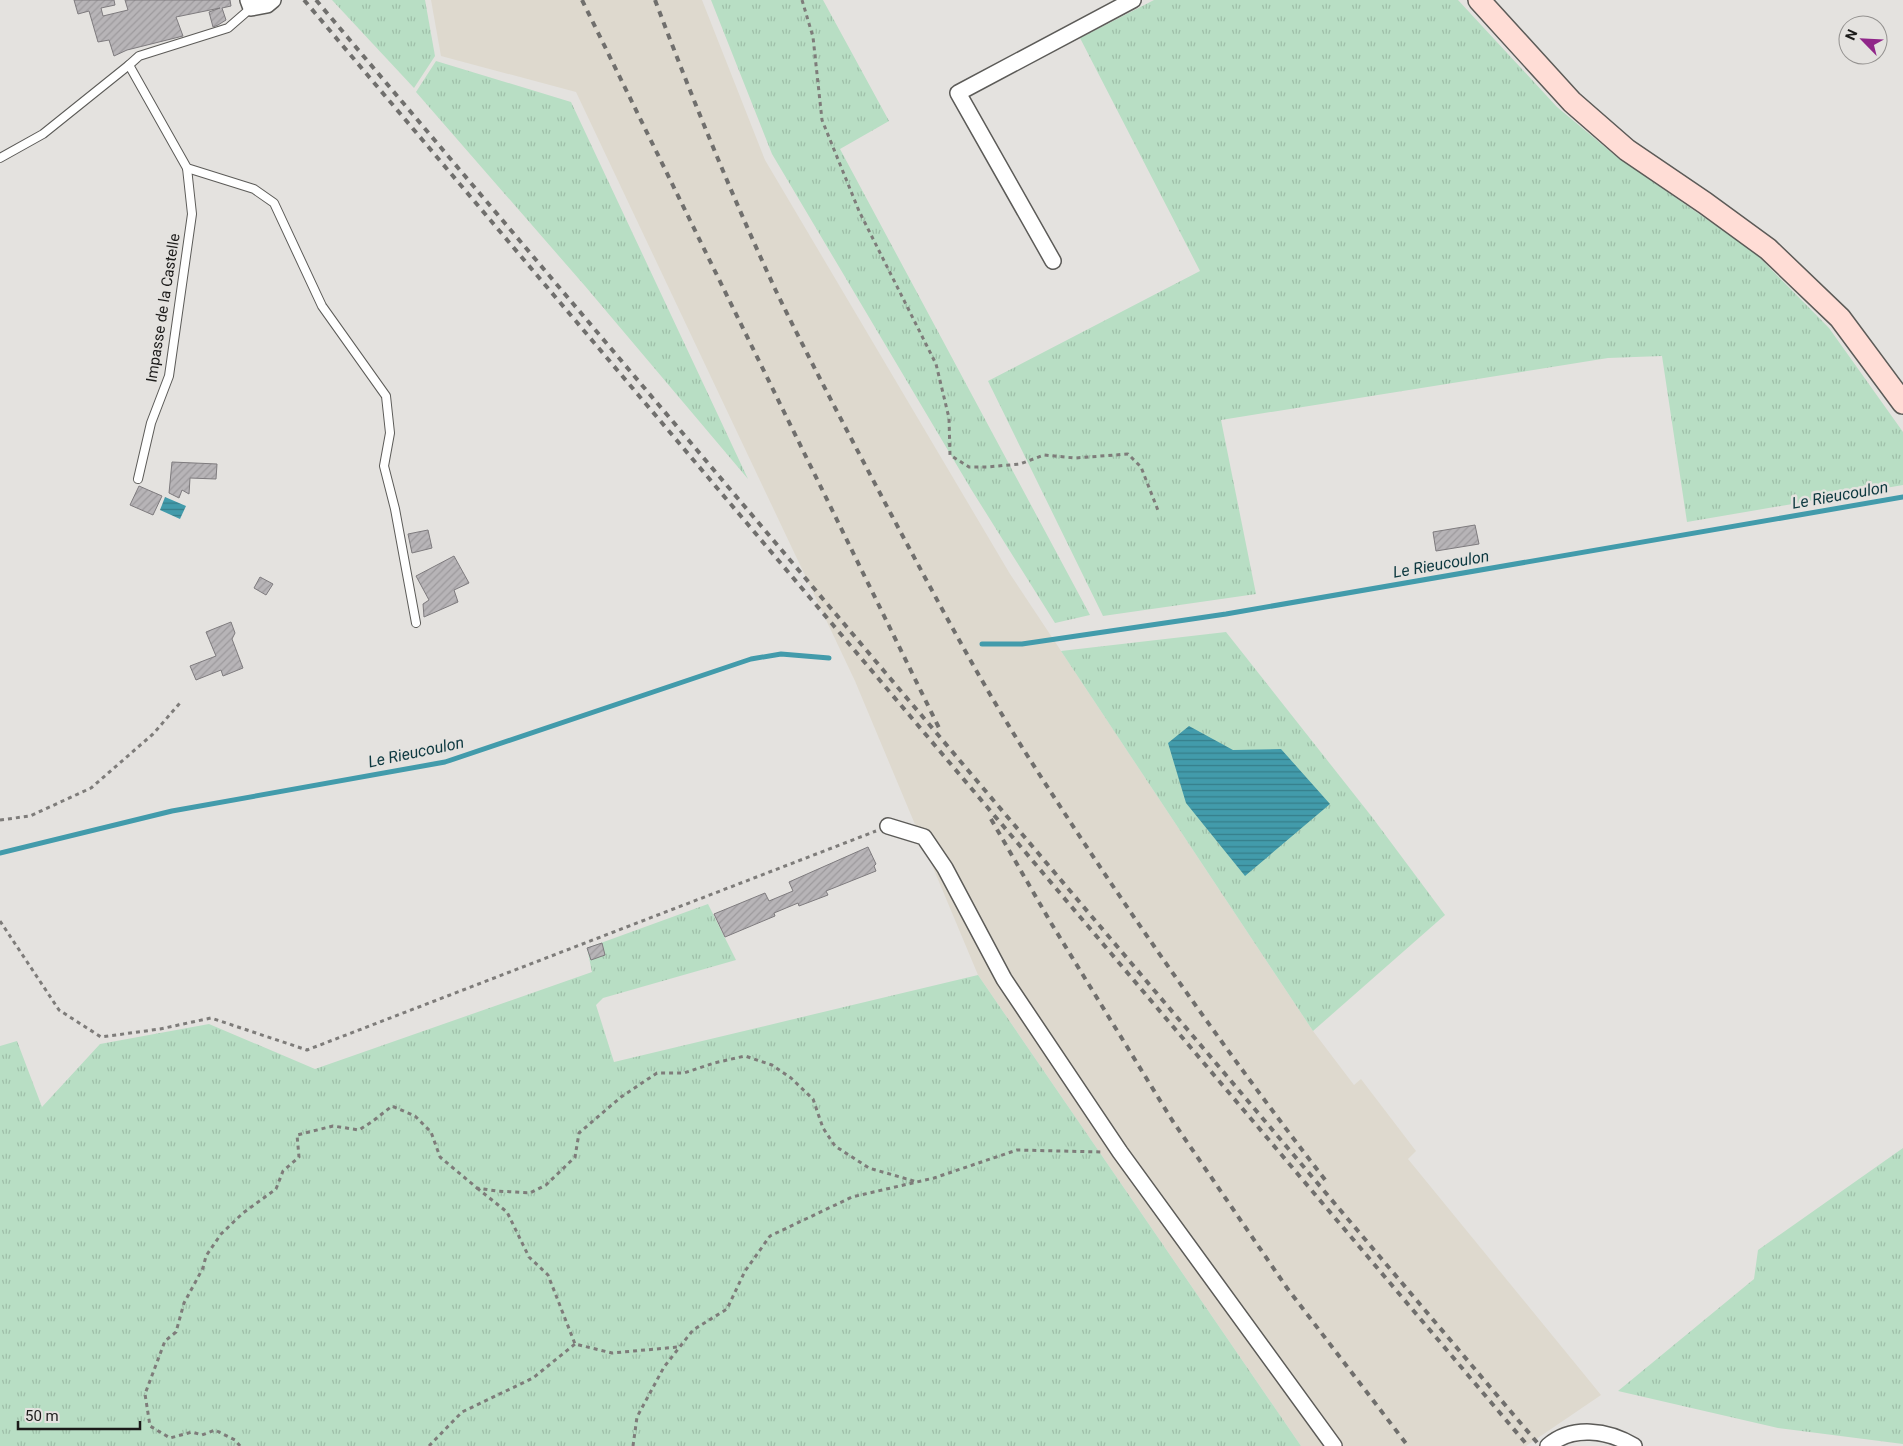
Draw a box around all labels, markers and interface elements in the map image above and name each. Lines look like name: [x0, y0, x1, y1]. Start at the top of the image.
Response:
north arrow: [1838, 15, 1888, 65]
text: N: [1842, 27, 1860, 42]
street label: Impasse de la Castelle: [142, 232, 184, 384]
water label: Le Rieucoulon: [1790, 477, 1890, 513]
water label: Le Rieucoulon: [1391, 546, 1491, 582]
water label: Le Rieucoulon: [366, 733, 466, 771]
scale bar: [18, 1398, 140, 1430]
text: 50 m: [25, 1407, 59, 1425]

